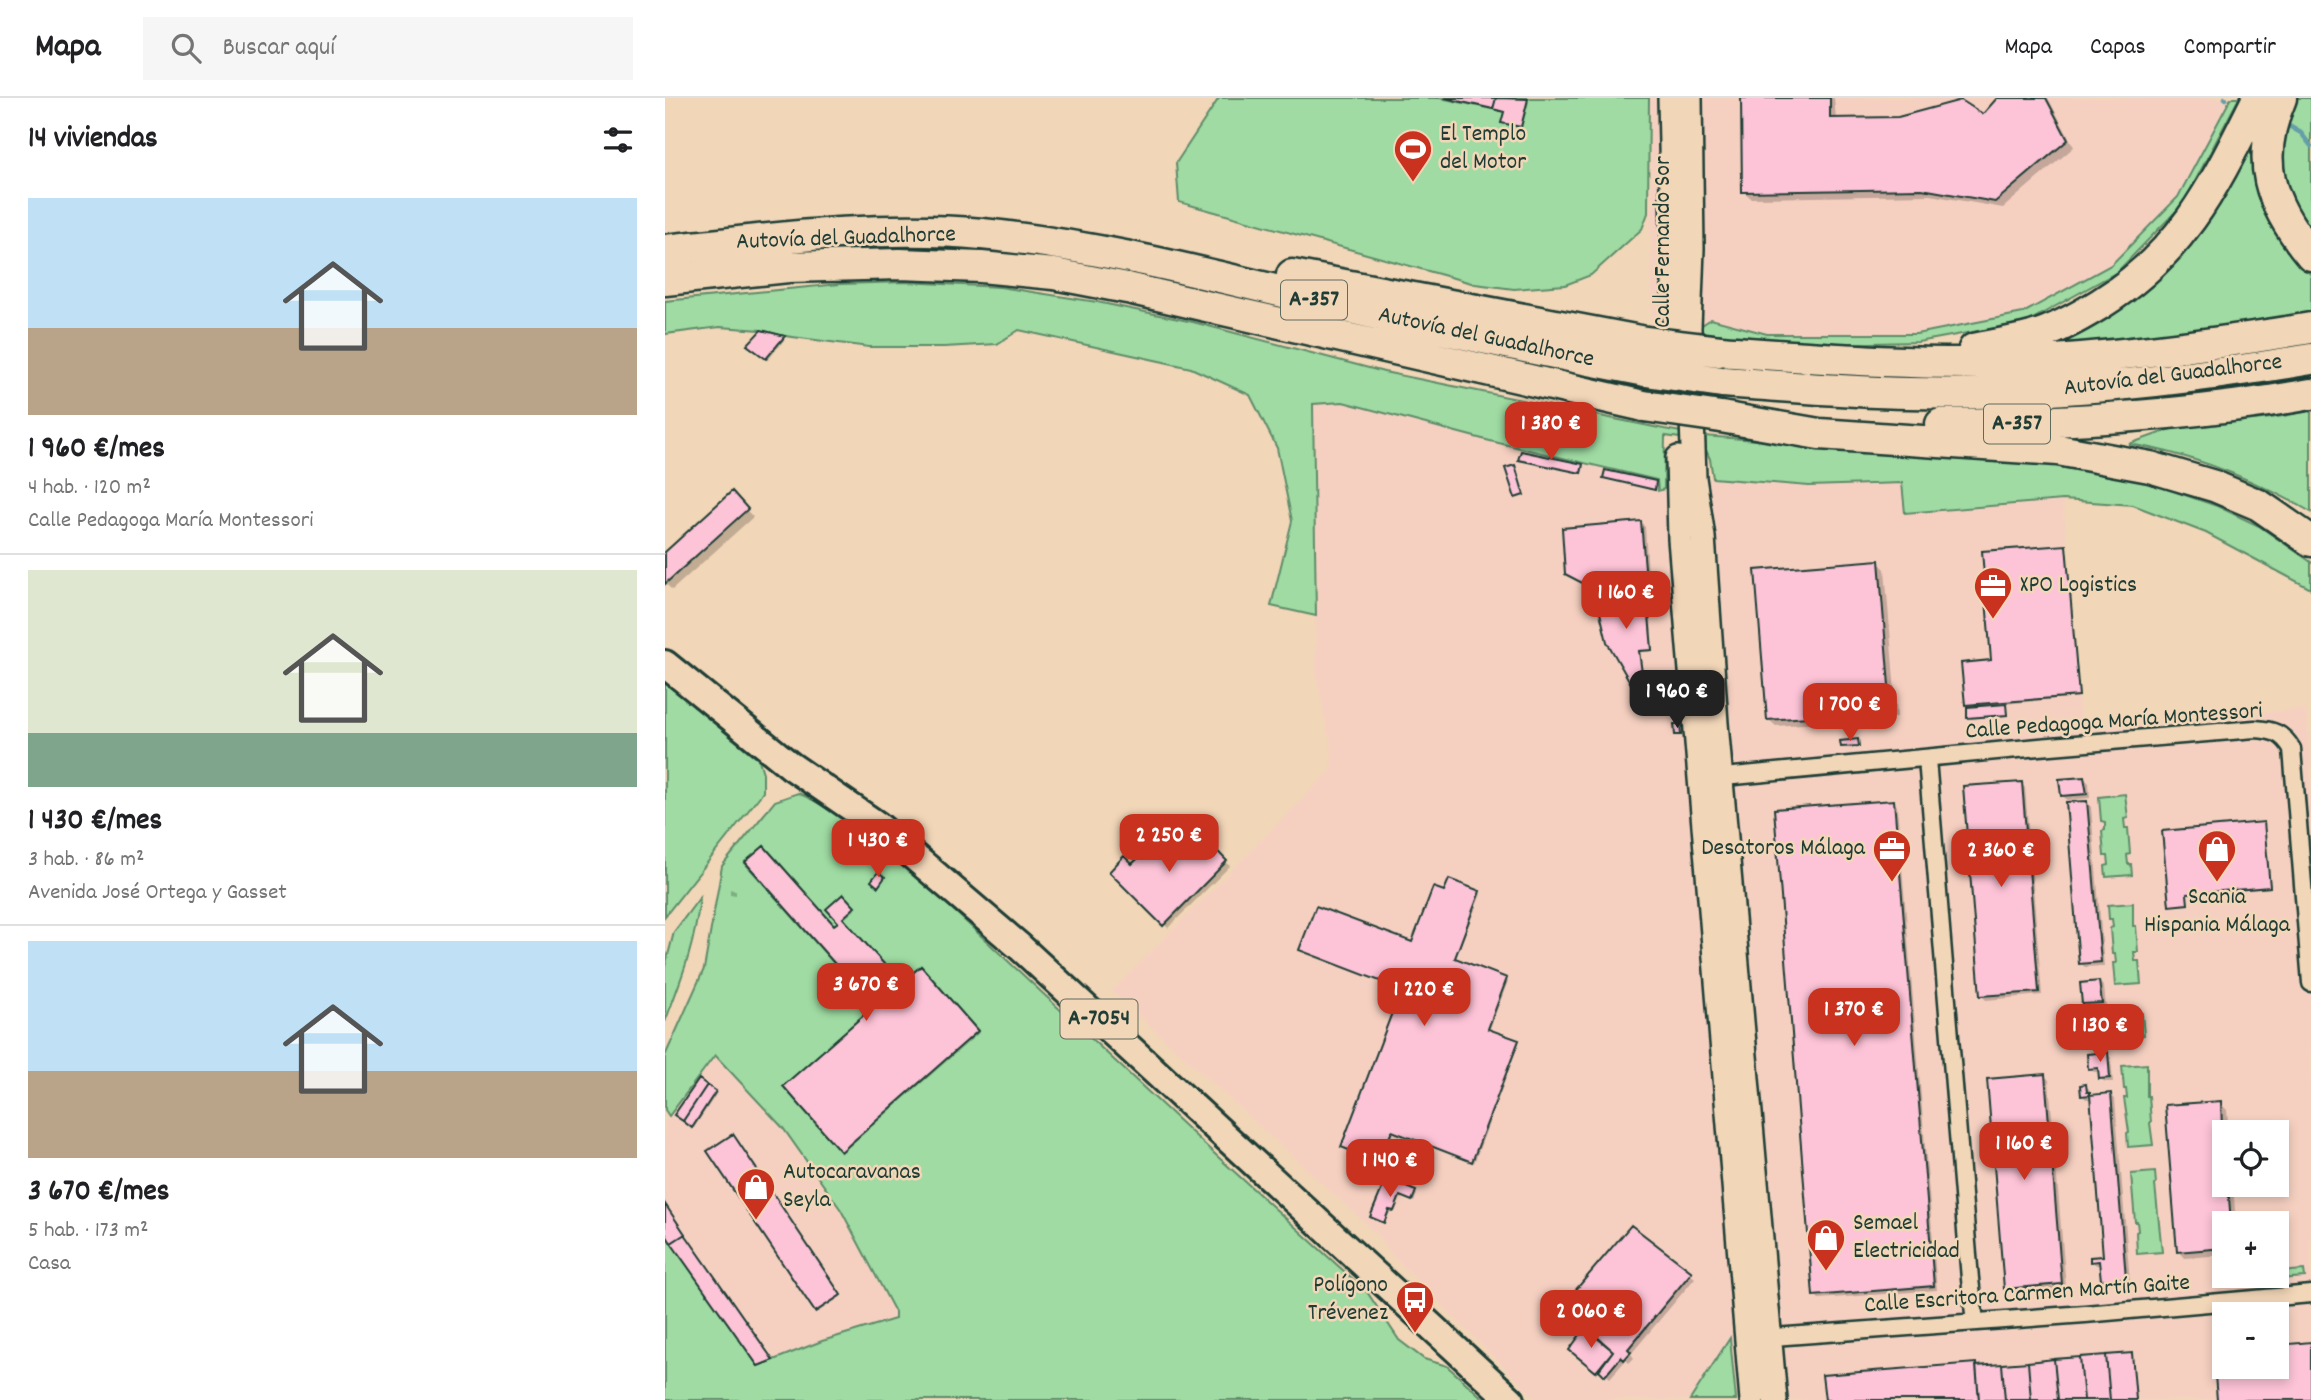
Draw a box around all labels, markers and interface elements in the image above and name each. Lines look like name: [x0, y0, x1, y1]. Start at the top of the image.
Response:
search box: [143, 17, 633, 80]
text: Mapa: [35, 25, 101, 72]
icon: search: [167, 29, 205, 67]
text: Buscar aquí: [223, 30, 335, 67]
text: Mapa: [2004, 31, 2052, 65]
text: Capas: [2090, 31, 2146, 65]
text: Compartir: [2184, 31, 2276, 65]
place label: El Templo del Motor: [1440, 118, 1526, 180]
text: 14 viviendas: [28, 119, 158, 162]
icon: filters: [599, 121, 637, 159]
sports icon: El Templo del Motor: [1392, 128, 1434, 183]
street label: Calle Fernando Sor: [1647, 156, 1681, 328]
street label: Autovía del Guadalhorce: [736, 218, 956, 260]
icon: home: [270, 243, 396, 369]
road number: A-357: [1281, 280, 1347, 320]
street label: Autovía del Guadalhorce: [1375, 299, 1597, 377]
street label: Autovía del Guadalhorce: [2062, 346, 2284, 406]
pin: 1 380 €: [1486, 402, 1616, 462]
road number: A-357: [1984, 404, 2050, 444]
text: 1 380 €: [1521, 408, 1581, 441]
text: 1 960 €/mes: [28, 429, 165, 472]
text: 4 hab. · 120 m²: [28, 472, 151, 505]
text: Calle Pedagoga María Montessori: [28, 505, 313, 538]
office icon: XPO Logistics: [1972, 565, 2014, 620]
place label: XPO Logistics: [2020, 569, 2137, 603]
pin: 1 160 €: [1561, 572, 1691, 631]
text: 1 160 €: [1597, 577, 1655, 610]
icon: home: [270, 615, 396, 741]
pin: 1 960 €: [1612, 670, 1742, 730]
text: 1 960 €: [1646, 676, 1708, 709]
pin: 1 700 €: [1785, 684, 1915, 743]
text: 1 700 €: [1819, 689, 1881, 722]
street label: Calle Pedagoga María Montessori: [1964, 695, 2264, 749]
text: 1 430 €/mes: [28, 801, 162, 844]
pin: 2 250 €: [1104, 814, 1234, 874]
pin: 1 430 €: [813, 820, 943, 879]
text: 2 250 €: [1136, 820, 1202, 853]
text: 1 430 €: [848, 825, 908, 858]
office icon: Desatoros Málaga: [1871, 828, 1913, 883]
shop icon: Scania Hispania Málaga: [2196, 828, 2238, 883]
pin: 2 360 €: [1936, 830, 2066, 889]
place label: Desatoros Málaga: [1701, 832, 1866, 866]
text: 2 360 €: [1967, 835, 2035, 868]
text: 3 hab. · 86 m²: [28, 844, 144, 877]
text: Avenida José Ortega y Gasset: [28, 877, 287, 910]
place label: Scania Hispania Málaga: [2144, 881, 2291, 943]
pin: 3 670 €: [801, 964, 931, 1023]
pin: 1 220 €: [1359, 968, 1489, 1028]
text: 3 670 €: [833, 969, 899, 1002]
text: 1 220 €: [1393, 974, 1455, 1007]
icon: home: [270, 986, 396, 1112]
pin: 1 370 €: [1789, 988, 1919, 1048]
text: 1 370 €: [1824, 994, 1884, 1027]
road number: A-7054: [1061, 1000, 1137, 1038]
pin: 1 130 €: [2035, 1004, 2165, 1064]
text: 1 130 €: [2072, 1010, 2128, 1043]
map controls: [2212, 1120, 2289, 1379]
button: locate: [2212, 1120, 2289, 1197]
pin: 1 160 €: [1959, 1122, 2089, 1182]
text: 1 160 €: [1995, 1128, 2053, 1161]
pin: 1 140 €: [1325, 1140, 1455, 1199]
text: 1 140 €: [1362, 1145, 1418, 1178]
place label: Autocaravanas Seyla: [783, 1156, 921, 1218]
shop icon: Autocaravanas Seyla: [735, 1166, 777, 1221]
text: 3 670 €/mes: [28, 1172, 169, 1215]
place label: Semael Electricidad: [1853, 1207, 1960, 1269]
button: +: [2212, 1211, 2289, 1288]
text: 5 hab. · 173 m²: [28, 1215, 148, 1248]
shop icon: Semael Electricidad: [1805, 1217, 1847, 1272]
text: Casa: [28, 1248, 71, 1281]
street label: Calle Escritora Carmen Martín Gaite: [1863, 1267, 2191, 1323]
place label: Polígono Trévenez: [1308, 1269, 1388, 1331]
bus stop icon: Polígono Trévenez: [1394, 1279, 1436, 1334]
pin: 2 060 €: [1526, 1290, 1656, 1350]
text: 2 060 €: [1556, 1296, 1626, 1329]
button: −: [2212, 1302, 2289, 1379]

